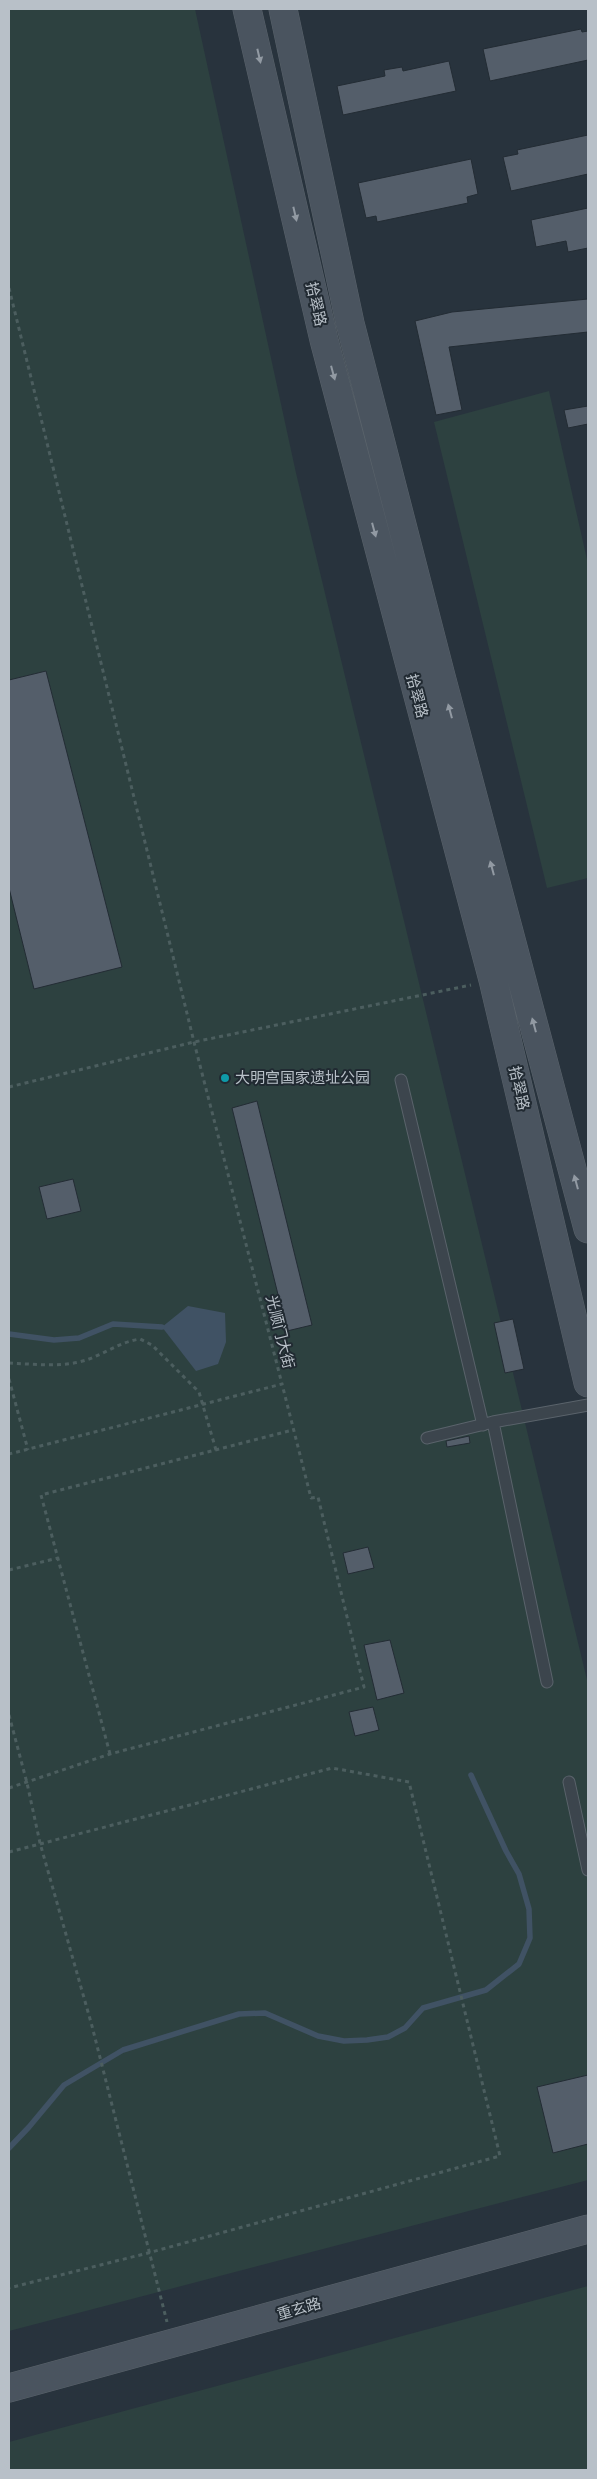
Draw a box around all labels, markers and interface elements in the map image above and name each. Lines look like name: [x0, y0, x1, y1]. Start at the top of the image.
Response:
one-way arrow: [255, 49, 263, 64]
one-way arrow: [291, 207, 299, 222]
street label: 拾翠路: [303, 280, 330, 328]
one-way arrow: [329, 365, 337, 380]
one-way arrow: [370, 522, 378, 537]
street label: 拾翠路: [403, 672, 432, 720]
one-way arrow: [446, 704, 454, 719]
one-way arrow: [488, 861, 496, 876]
one-way arrow: [530, 1018, 538, 1033]
street label: 拾翠路: [506, 1064, 533, 1112]
place label: 大明宫国家遗址公园: [235, 1069, 370, 1086]
marker: 大明宫国家遗址公园: [219, 1072, 231, 1084]
one-way arrow: [571, 1175, 579, 1190]
street label: 光顺门大街: [263, 1293, 298, 1370]
street label: 重玄路: [275, 2294, 323, 2323]

